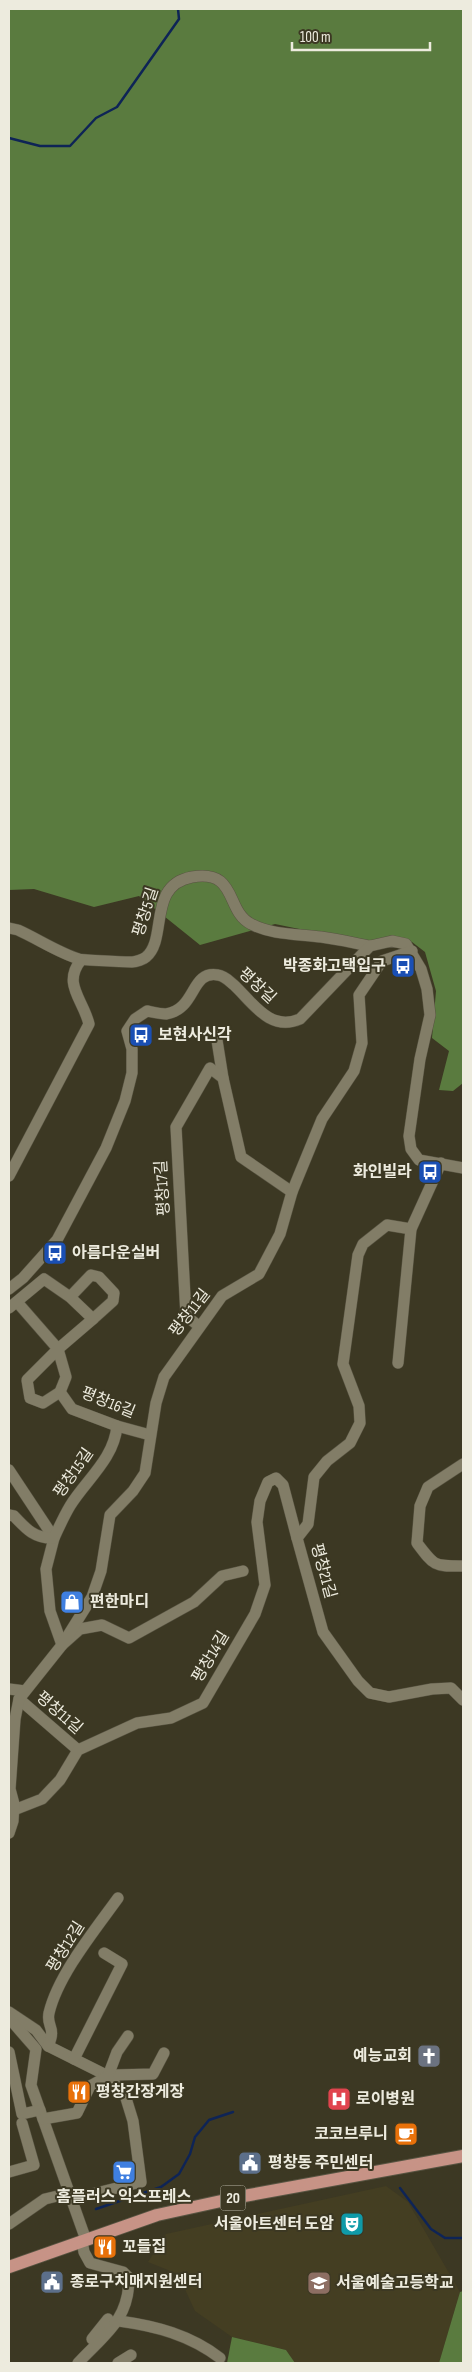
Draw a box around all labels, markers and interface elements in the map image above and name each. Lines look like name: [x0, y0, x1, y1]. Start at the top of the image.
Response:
scale bar: [292, 20, 430, 52]
text: 100 m: [300, 28, 331, 47]
street label: 평창5길: [129, 885, 163, 939]
bus stop icon: 박종화고택입구: [390, 953, 416, 979]
place label: 박종화고택입구: [283, 957, 386, 976]
street label: 평창길: [234, 964, 280, 1008]
bus stop icon: 보현사신각: [128, 1022, 154, 1048]
place label: 보현사신각: [158, 1025, 232, 1045]
street label: 평창17길: [152, 1159, 174, 1217]
bus stop icon: 화인빌라: [417, 1159, 443, 1185]
place label: 화인빌라: [353, 1163, 412, 1182]
bus stop icon: 아름다운실버: [42, 1240, 68, 1266]
place label: 아름다운실버: [72, 1244, 160, 1263]
street label: 평창11길: [165, 1285, 215, 1341]
street label: 평창16길: [78, 1384, 138, 1422]
street label: 평창15길: [50, 1445, 98, 1501]
street label: 평창21길: [307, 1541, 339, 1601]
shop icon: 편한마디: [59, 1589, 85, 1615]
place label: 편한마디: [90, 1592, 149, 1612]
street label: 평창14길: [188, 1628, 234, 1686]
street label: 평창11길: [32, 1688, 86, 1738]
street label: 평창12길: [43, 1918, 89, 1976]
church icon: 예능교회: [416, 2043, 442, 2069]
place label: 예능교회: [353, 2047, 412, 2066]
restaurant icon: 평창간장게장: [66, 2079, 92, 2105]
place label: 평창간장게장: [96, 2083, 185, 2102]
hospital icon: 로이병원: [326, 2086, 352, 2112]
place label: 로이병원: [356, 2090, 415, 2109]
cafe icon: 코코브루니: [393, 2121, 419, 2147]
place label: 코코브루니: [314, 2125, 388, 2144]
public building icon: 평창동 주민센터: [237, 2150, 263, 2176]
place label: 평창동 주민센터: [268, 2154, 374, 2173]
supermarket icon: 홈플러스 익스프레스: [111, 2159, 137, 2185]
road number: 20: [220, 2186, 246, 2210]
place label: 홈플러스 익스프레스: [57, 2188, 192, 2207]
theatre icon: 서울아트센터 도암: [339, 2211, 365, 2237]
place label: 서울아트센터 도암: [214, 2215, 334, 2234]
restaurant icon: 꼬들집: [92, 2234, 118, 2260]
place label: 꼬들집: [122, 2238, 166, 2257]
public building icon: 종로구치매지원센터: [39, 2269, 65, 2295]
school or university icon: 서울예술고등학교: [306, 2270, 332, 2296]
place label: 종로구치매지원센터: [70, 2273, 202, 2292]
place label: 서울예술고등학교: [336, 2273, 454, 2293]

